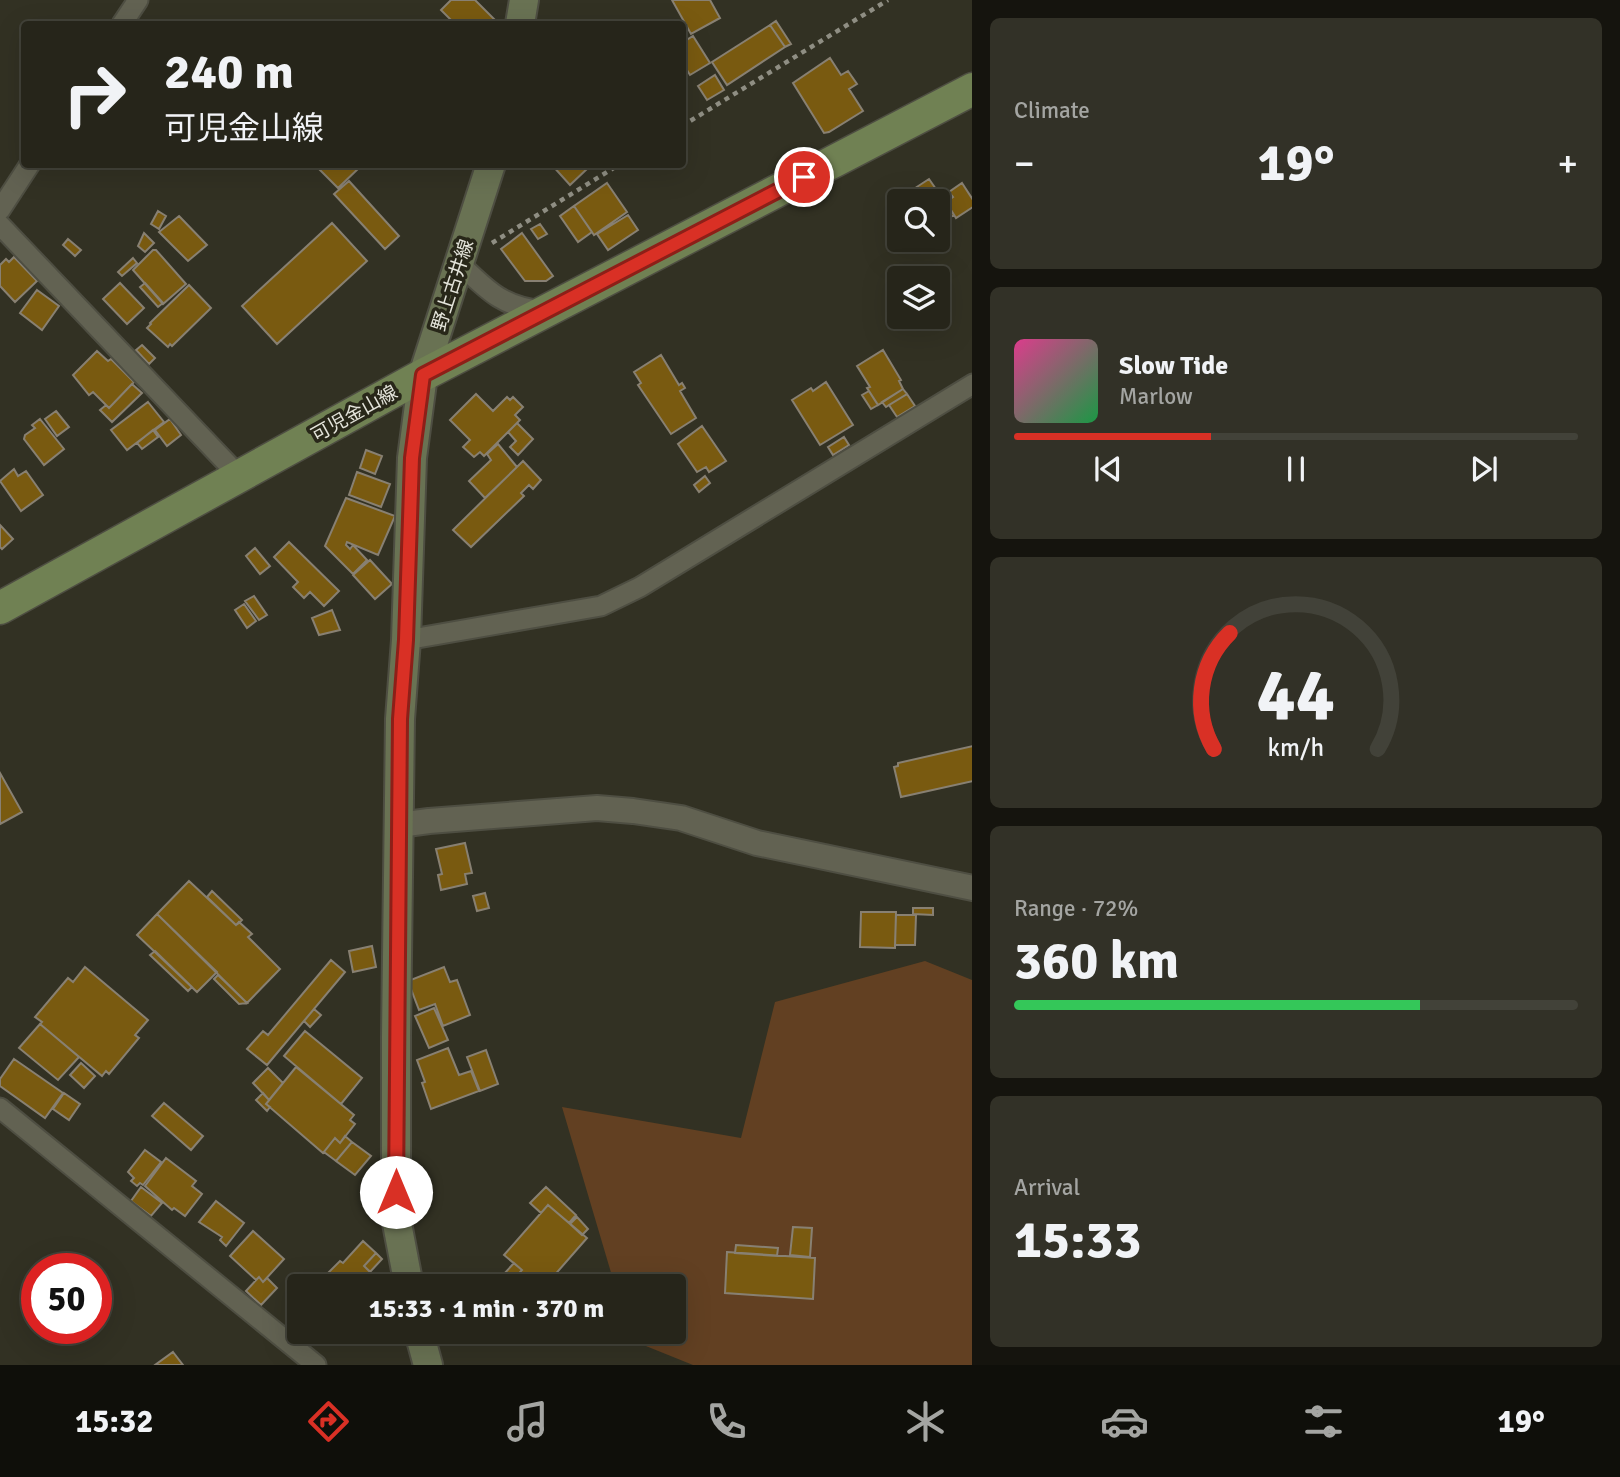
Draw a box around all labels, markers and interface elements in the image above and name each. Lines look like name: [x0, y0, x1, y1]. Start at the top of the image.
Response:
text: 240 m: [164, 42, 294, 102]
icon: right: [49, 49, 140, 140]
text: Climate: [1014, 96, 1090, 125]
text: 可児金山線: [164, 109, 324, 148]
text: 19°: [1258, 131, 1334, 195]
text: −: [1014, 140, 1035, 187]
text: +: [1557, 140, 1578, 187]
pin: [774, 147, 834, 207]
icon: arrive: [785, 158, 823, 196]
map controls: [887, 189, 950, 329]
button: search: [887, 189, 950, 252]
street label: 野上古井線: [427, 236, 479, 334]
button: layers: [887, 266, 950, 329]
text: Slow Tide: [1119, 350, 1228, 382]
street label: 可児金山線: [307, 380, 402, 447]
text: Marlow: [1119, 382, 1193, 411]
icon: previous: [1089, 450, 1127, 488]
icon: pause: [1277, 450, 1315, 488]
icon: next: [1465, 450, 1503, 488]
text: 44: [1257, 651, 1335, 740]
text: km/h: [1268, 731, 1324, 762]
text: Range · 72%: [1014, 894, 1138, 923]
text: 360 km: [1014, 929, 1179, 993]
position arrow: [359, 1155, 433, 1229]
text: Arrival: [1014, 1173, 1080, 1202]
text: 15:33: [1014, 1208, 1142, 1272]
speed limit sign: 50: [21, 1253, 112, 1344]
text: 15:33 · 1 min · 370 m: [369, 1293, 604, 1325]
icon: directions: [304, 1397, 353, 1446]
icon: music: [503, 1397, 552, 1446]
icon: phone: [702, 1397, 751, 1446]
icon: climate: [901, 1397, 950, 1446]
icon: car: [1100, 1397, 1149, 1446]
icon: filters: [1299, 1397, 1348, 1446]
text: 15:32: [75, 1402, 154, 1441]
text: 19°: [1498, 1402, 1545, 1441]

